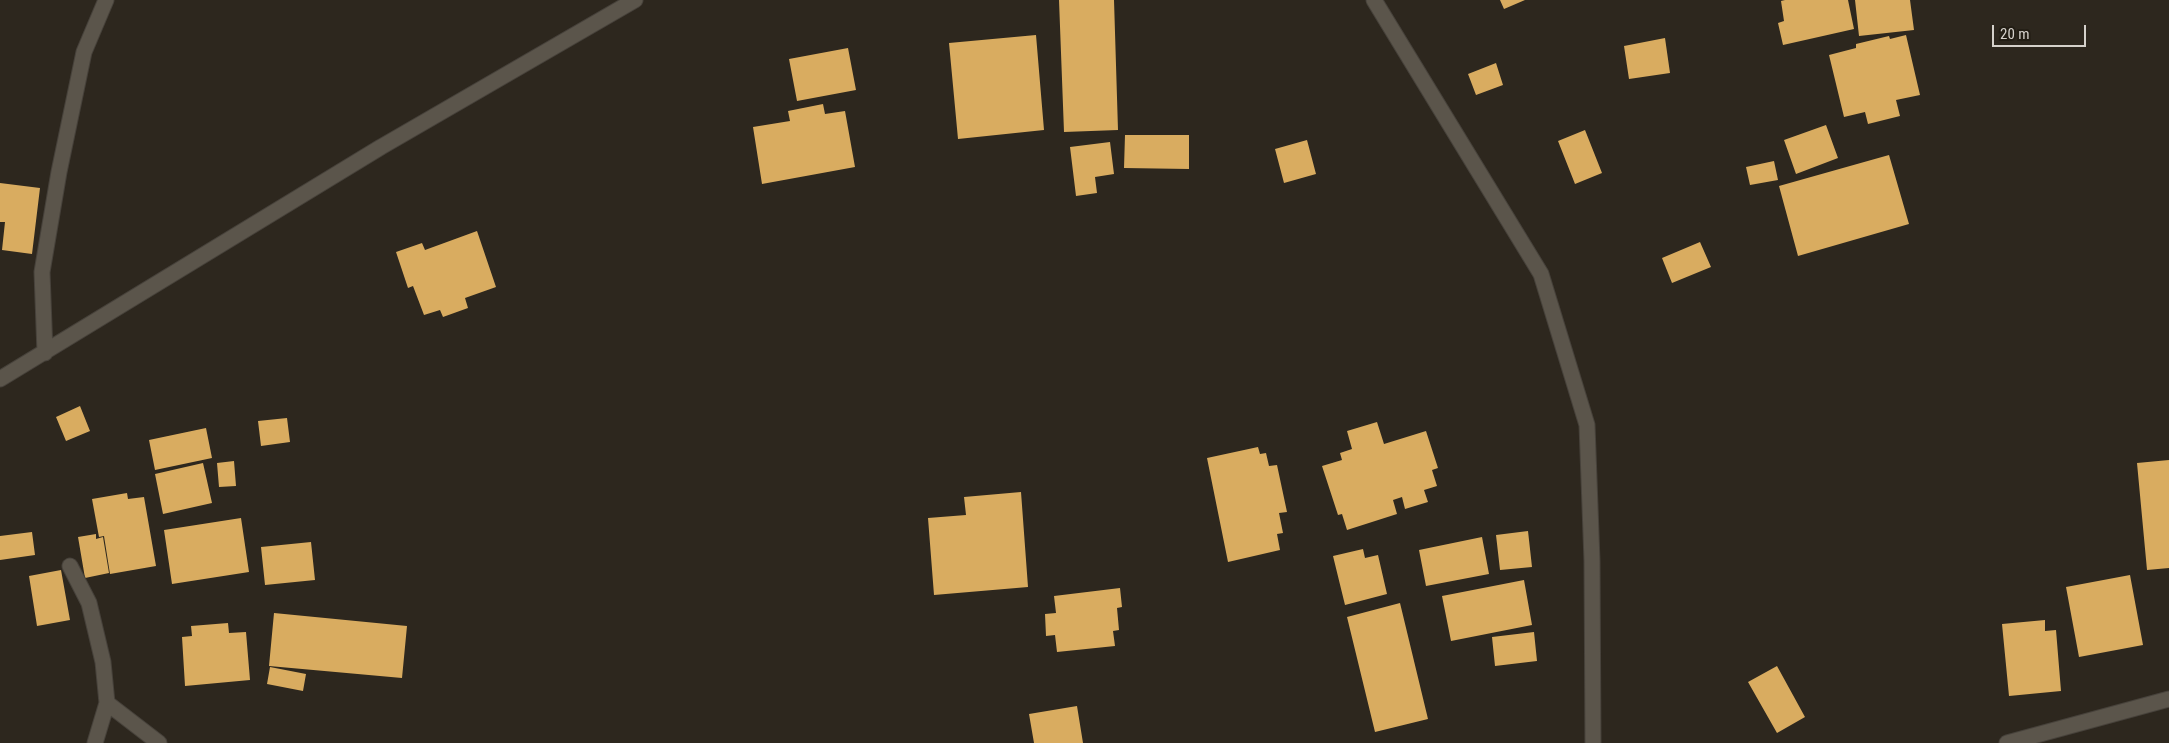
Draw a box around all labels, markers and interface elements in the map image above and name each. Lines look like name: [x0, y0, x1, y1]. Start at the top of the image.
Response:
scale bar: [1994, 15, 2088, 47]
text: 20 m: [2000, 25, 2030, 43]

